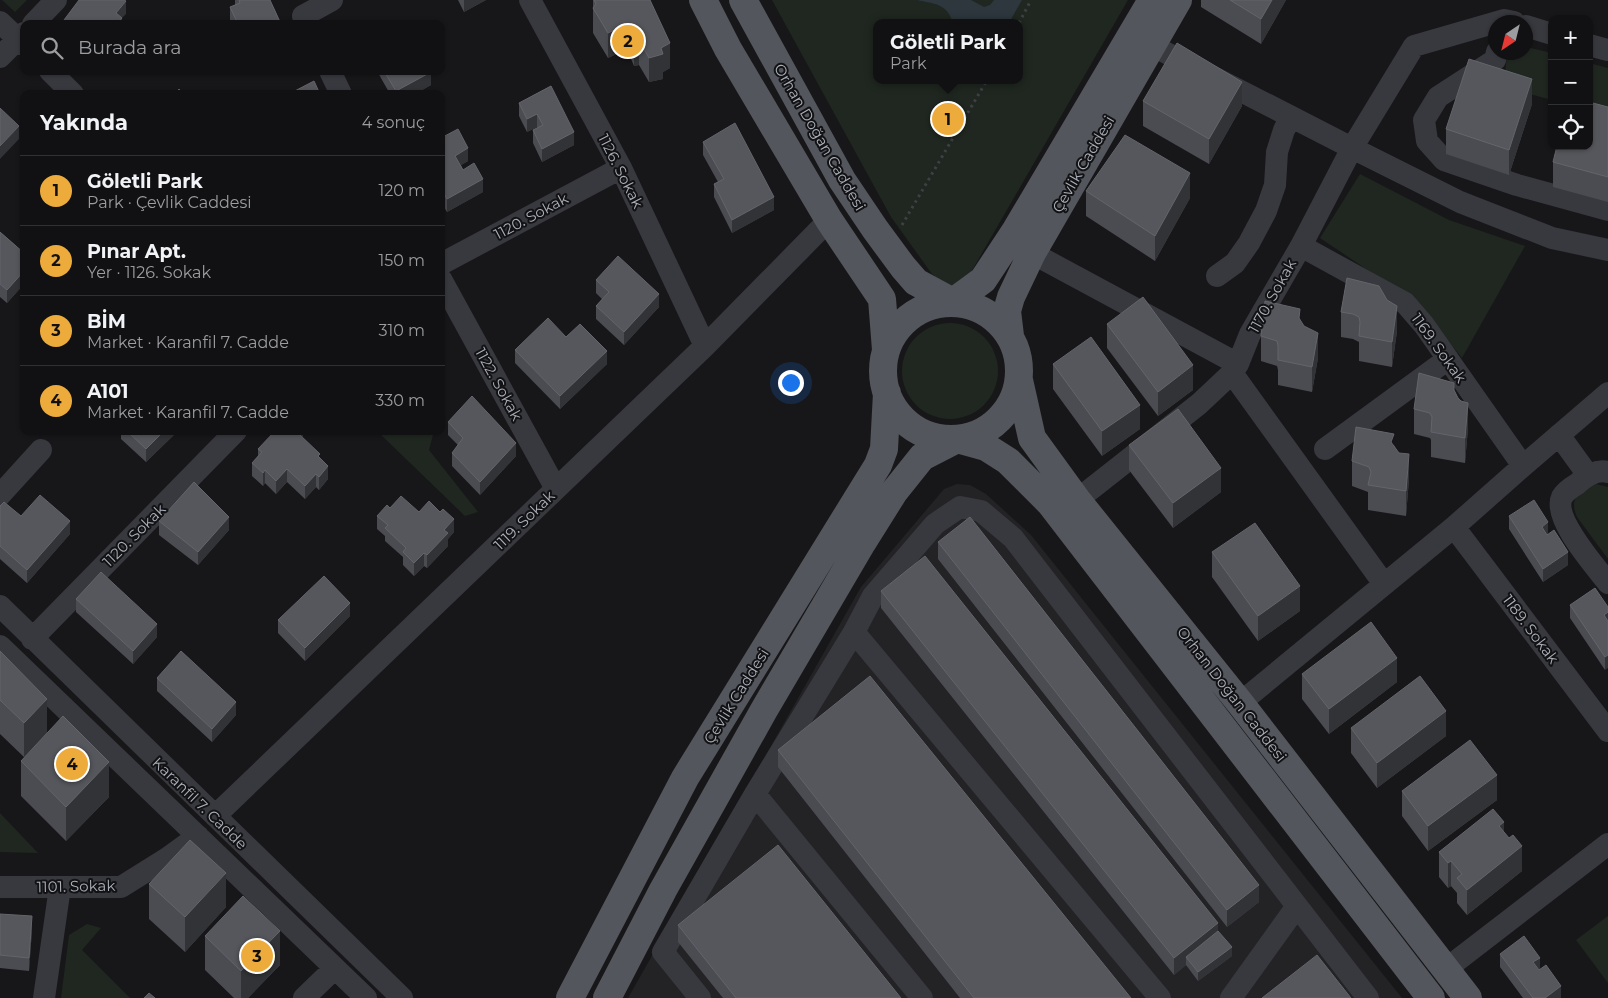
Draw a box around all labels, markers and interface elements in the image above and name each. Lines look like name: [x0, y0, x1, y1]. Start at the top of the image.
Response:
north arrow: [1488, 15, 1533, 60]
map controls: [1548, 15, 1593, 150]
button: +: [1548, 15, 1593, 60]
popup: [873, 19, 1023, 84]
search box: [20, 20, 445, 75]
pin: 2: [612, 22, 644, 60]
text: Göletli Park: [890, 31, 1006, 54]
icon: search: [38, 34, 66, 62]
text: Burada ara: [78, 36, 182, 59]
text: Park: [890, 54, 927, 73]
street label: Orhan Doğan Caddesi: [770, 60, 870, 214]
button: −: [1548, 60, 1593, 105]
pin: 1: [932, 100, 964, 138]
button: locate: [1548, 105, 1593, 150]
text: Yakında: [40, 110, 128, 135]
street label: Çevlik Caddesi: [1048, 112, 1118, 216]
text: 4 sonuç: [362, 113, 425, 132]
street label: 1126. Sokak: [594, 131, 648, 211]
text: Göletli Park: [87, 170, 203, 193]
text: 1: [53, 181, 59, 200]
text: 120 m: [378, 181, 425, 200]
street label: 1120. Sokak: [491, 188, 571, 244]
text: Park · Çevlik Caddesi: [87, 193, 252, 212]
text: Pınar Apt.: [87, 240, 186, 263]
text: 2: [51, 251, 61, 270]
text: 150 m: [378, 251, 425, 270]
street label: 1170. Sokak: [1244, 256, 1300, 336]
text: Yer · 1126. Sokak: [87, 263, 211, 282]
text: BİM: [87, 310, 126, 333]
street label: 1169. Sokak: [1407, 310, 1471, 386]
text: 3: [51, 321, 61, 340]
text: 310 m: [378, 321, 425, 340]
text: Market · Karanfil 7. Cadde: [87, 333, 289, 352]
street label: 1122. Sokak: [471, 344, 527, 424]
your location: [778, 370, 804, 396]
text: A101: [87, 380, 128, 403]
text: 4: [50, 391, 62, 410]
text: 330 m: [375, 391, 425, 410]
text: Market · Karanfil 7. Cadde: [87, 403, 289, 422]
street label: 1119. Sokak: [489, 486, 559, 554]
street label: 1120. Sokak: [98, 499, 170, 571]
street label: 1189. Sokak: [1499, 591, 1563, 667]
street label: Orhan Doğan Caddesi: [1173, 622, 1291, 766]
street label: Çevlik Caddesi: [699, 645, 773, 747]
pin: 4: [56, 745, 88, 783]
street label: Karanfil 7. Cadde: [149, 753, 251, 853]
street label: 1101. Sokak: [37, 876, 115, 896]
pin: 3: [241, 937, 273, 975]

